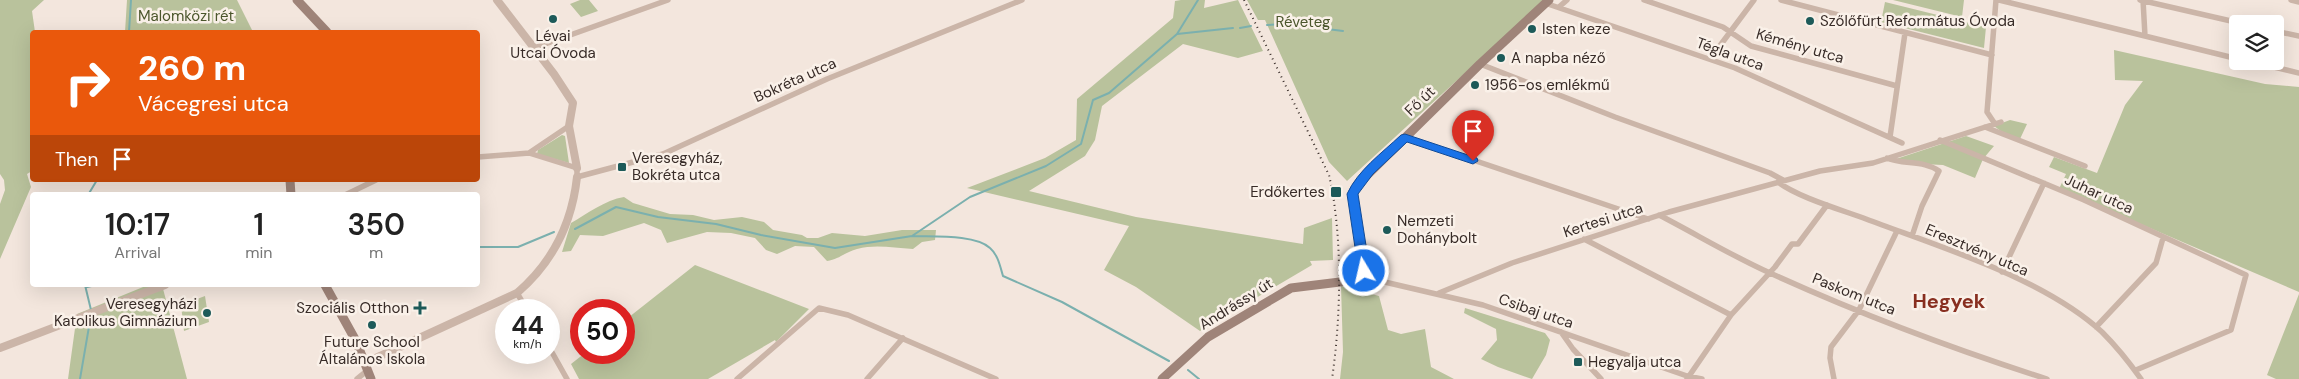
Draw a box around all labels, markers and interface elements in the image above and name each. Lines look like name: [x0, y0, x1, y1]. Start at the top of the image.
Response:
park label: Malomközi rét: [138, 6, 234, 26]
place label: Szőlőfürt Református Óvoda: [1820, 11, 2015, 31]
park label: Réveteg: [1276, 12, 1331, 32]
marker: Lévai Utcai Óvoda: [547, 13, 559, 25]
marker: Szőlőfürt Református Óvoda: [1804, 15, 1816, 27]
map controls: [2229, 15, 2284, 70]
button: layers: [2229, 15, 2284, 70]
place label: Isten keze: [1542, 19, 1610, 39]
marker: Isten keze: [1526, 23, 1538, 35]
street label: Kémény utca: [1754, 24, 1846, 68]
place label: Lévai Utcai Óvoda: [510, 26, 596, 63]
street label: Tégla utca: [1693, 33, 1767, 75]
text: 260 m: [138, 45, 246, 91]
place label: A napba néző: [1511, 48, 1606, 68]
icon: right: [55, 50, 120, 115]
marker: A napba néző: [1495, 52, 1507, 64]
street label: Bokréta utca: [751, 53, 839, 107]
place label: 1956-os emlékmű: [1485, 75, 1609, 95]
marker: 1956-os emlékmű: [1469, 79, 1481, 91]
street label: Fő út: [1400, 82, 1440, 120]
text: Vácegresi utca: [138, 89, 289, 118]
pin: [1452, 110, 1494, 161]
icon: arrive: [1459, 117, 1487, 145]
icon: arrive: [108, 145, 136, 173]
text: Then: [55, 147, 98, 172]
place label: Veresegyház, Bokréta utca: [632, 148, 723, 185]
marker: Veresegyház, Bokréta utca: [616, 161, 628, 173]
street label: Juhar utca: [2061, 169, 2137, 219]
place label: Erdőkertes: [1250, 182, 1325, 202]
marker: Erdőkertes: [1329, 185, 1343, 199]
street label: Kertesi utca: [1561, 198, 1645, 242]
text: 10:17: [105, 205, 170, 244]
text: 1: [254, 205, 264, 244]
text: 350: [348, 205, 405, 244]
place label: Nemzeti Dohánybolt: [1397, 211, 1477, 248]
street label: Eresztvény utca: [1922, 219, 2032, 281]
marker: Nemzeti Dohánybolt: [1381, 224, 1393, 236]
text: Arrival: [114, 242, 161, 263]
text: min: [245, 242, 272, 263]
text: m: [369, 242, 383, 263]
position arrow: [1337, 244, 1389, 296]
street label: Paskom utca: [1809, 268, 1899, 320]
street label: Andrássy út: [1195, 273, 1277, 335]
district label: Hegyek: [1913, 288, 1986, 314]
street label: Csibaj utca: [1496, 289, 1576, 333]
place label: Veresegyházi Katolikus Gimnázium: [54, 294, 197, 331]
place label: Szociális Otthon: [296, 298, 409, 318]
speed limit sign: 50: [570, 299, 635, 364]
marker: Szociális Otthon: [413, 301, 427, 315]
marker: Veresegyházi Katolikus Gimnázium: [201, 307, 213, 319]
text: 44: [511, 309, 544, 342]
marker: Future School Általános Iskola: [366, 319, 378, 331]
place label: Future School Általános Iskola: [319, 332, 425, 369]
text: km/h: [513, 336, 542, 352]
place label: Hegyalja utca: [1588, 352, 1681, 372]
marker: Hegyalja utca: [1572, 356, 1584, 368]

